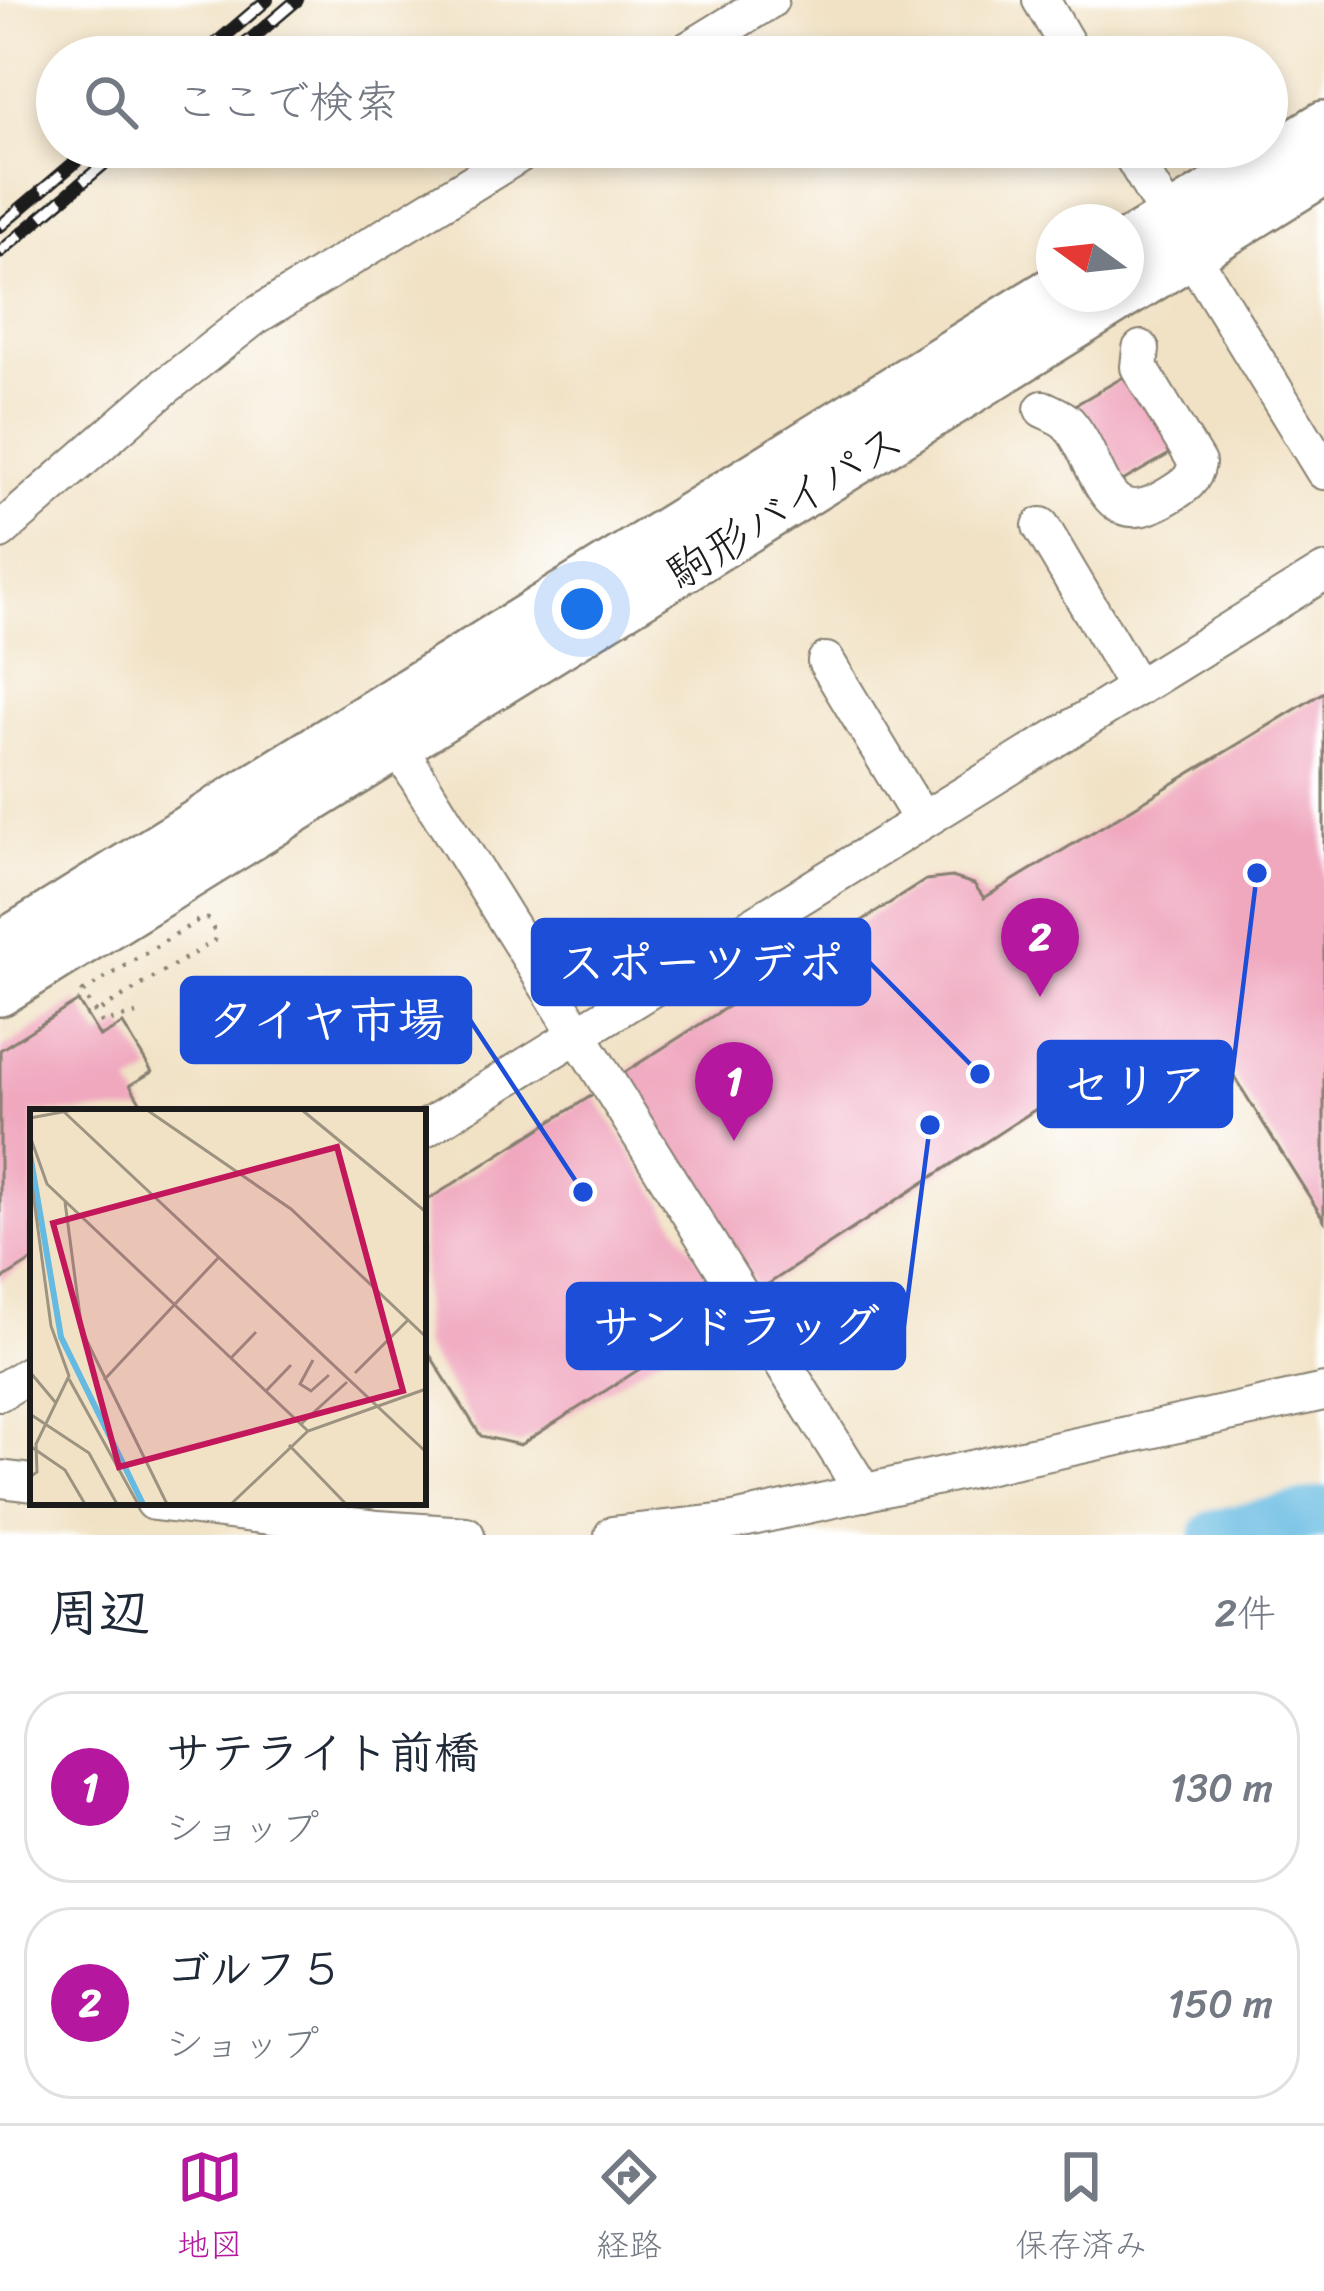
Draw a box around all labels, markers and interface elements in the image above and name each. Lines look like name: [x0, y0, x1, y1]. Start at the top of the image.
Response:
search box: [36, 36, 1288, 168]
text: ここで検索: [174, 62, 399, 142]
icon: search: [78, 69, 144, 135]
north arrow: [1036, 204, 1144, 312]
street label: 駒形バイパス: [650, 402, 920, 612]
your location: [552, 579, 612, 639]
pin: 2: [1001, 898, 1079, 997]
callout: スポーツデポ: [533, 920, 869, 1004]
text: スポーツデポ: [557, 920, 845, 1005]
text: タイヤ市場: [207, 977, 445, 1062]
callout: タイヤ市場: [182, 978, 470, 1062]
pin: 1: [695, 1042, 773, 1141]
callout: セリア: [1039, 1042, 1231, 1126]
text: セリア: [1063, 1042, 1207, 1127]
inset map: [30, 1109, 426, 1505]
callout: サンドラッグ: [568, 1284, 904, 1368]
text: サンドラッグ: [592, 1284, 880, 1369]
text: 周辺: [48, 1568, 150, 1658]
text: 2件: [1214, 1579, 1276, 1648]
text: サテライト前橋: [165, 1713, 479, 1793]
text: 1: [82, 1753, 98, 1822]
text: 130 m: [1170, 1753, 1273, 1822]
text: ショップ: [165, 1793, 319, 1862]
text: ゴルフ５: [165, 1929, 343, 2009]
text: 2: [79, 1969, 101, 2038]
text: 150 m: [1168, 1969, 1273, 2038]
text: ショップ: [165, 2009, 319, 2078]
tab: 地図: [177, 2144, 243, 2274]
tab: 経路: [596, 2144, 662, 2274]
tab: 保存済み: [1015, 2144, 1147, 2274]

